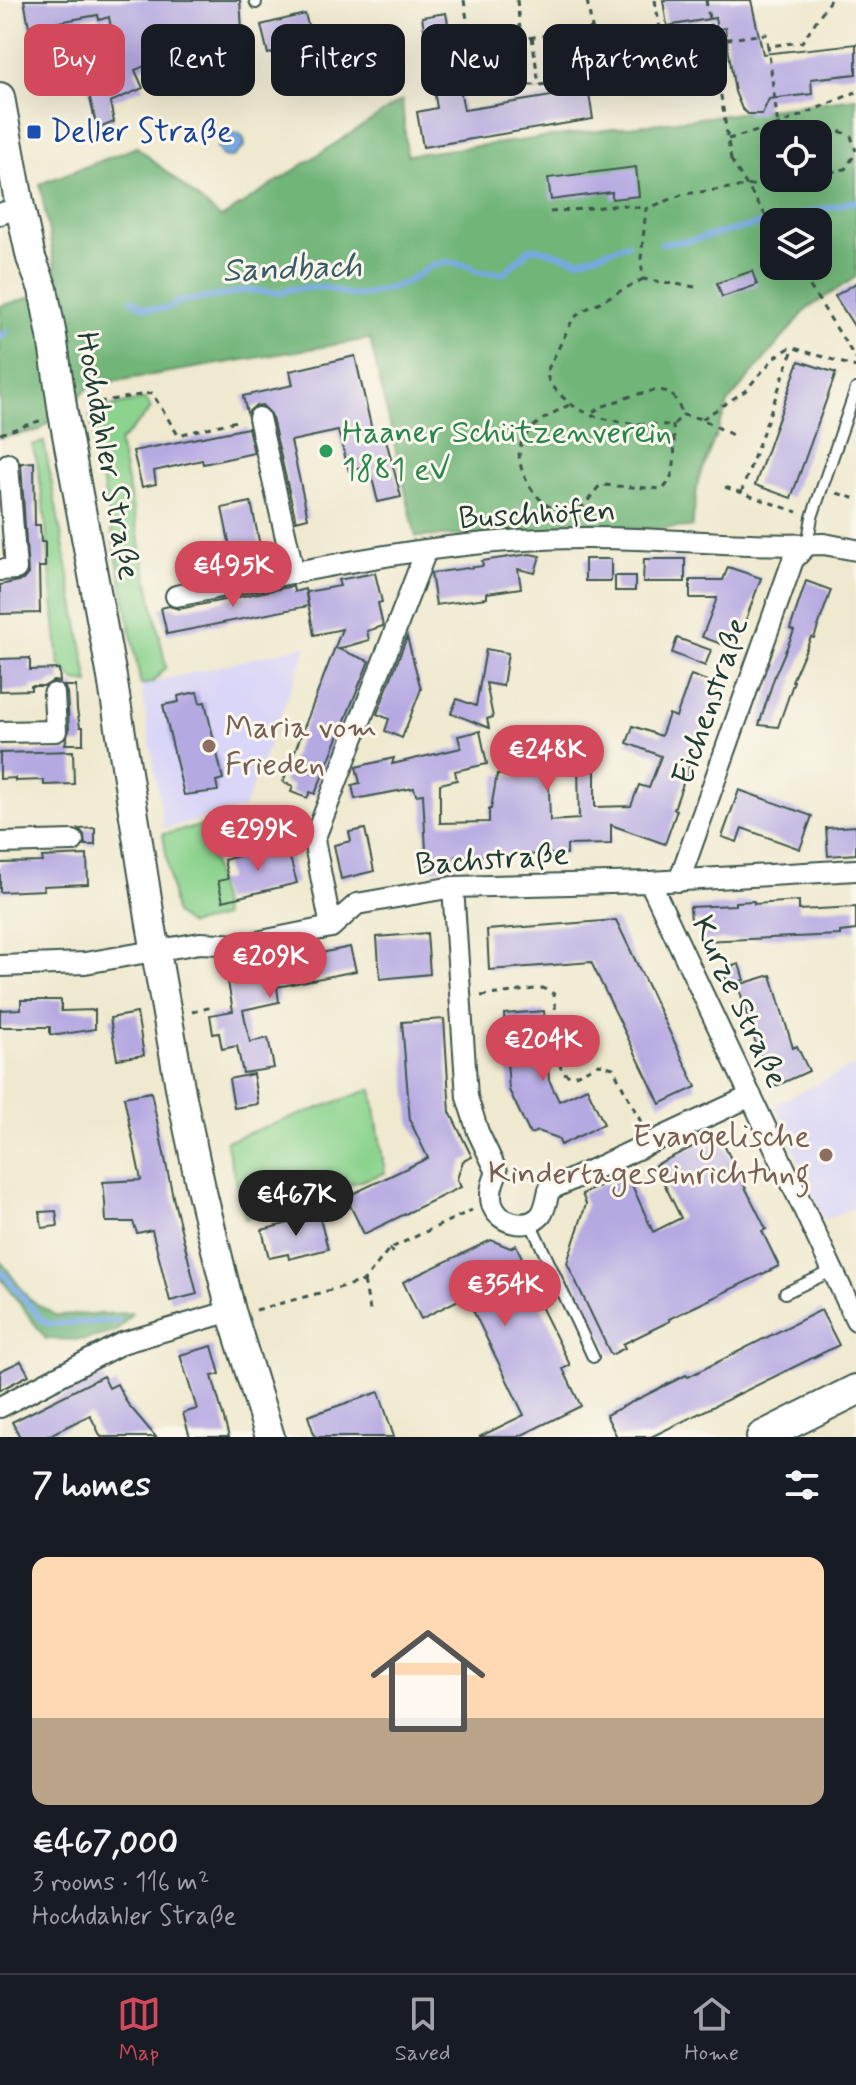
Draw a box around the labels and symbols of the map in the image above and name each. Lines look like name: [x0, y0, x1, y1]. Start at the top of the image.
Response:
place label: Deller Straße: [50, 111, 233, 153]
marker: Deller Straße: [25, 123, 43, 141]
water label: Sandbach: [221, 244, 363, 294]
street label: Hochdahler Straße: [65, 329, 149, 583]
place label: Haaner Schützenverein 1881 eV: [342, 412, 672, 491]
marker: Haaner Schützenverein 1881 eV: [317, 442, 335, 460]
street label: Buschhöfen: [457, 490, 617, 540]
pin: €495K: [177, 541, 289, 609]
street label: Eichenstraße: [663, 612, 759, 790]
place label: Maria vom Frieden: [225, 707, 377, 786]
pin: €248K: [491, 725, 603, 793]
marker: Maria vom Frieden: [200, 737, 218, 755]
pin: €299K: [202, 805, 314, 873]
street label: Bachstraße: [414, 834, 570, 886]
street label: Kurze Straße: [681, 909, 797, 1095]
pin: €209K: [214, 932, 326, 1000]
pin: €204K: [487, 1015, 599, 1083]
place label: Evangelische Kindertageseinrichtung: [488, 1116, 810, 1198]
marker: Evangelische Kindertageseinrichtung: [817, 1146, 835, 1164]
pin: €467K: [240, 1170, 352, 1238]
pin: €354K: [449, 1260, 561, 1328]

